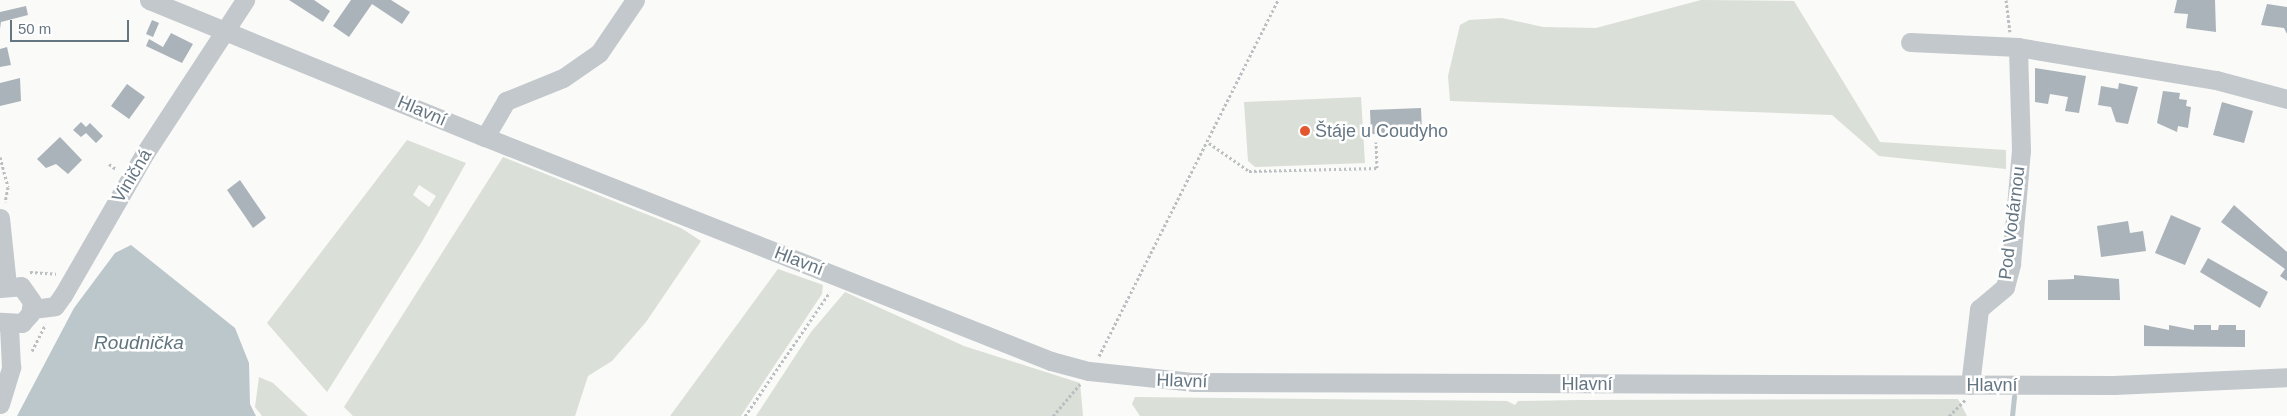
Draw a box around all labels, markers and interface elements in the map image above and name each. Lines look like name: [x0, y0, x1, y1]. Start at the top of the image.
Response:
scale bar: [12, 10, 131, 42]
text: 50 m: [18, 20, 51, 37]
street label: Hlavní: [394, 91, 450, 131]
place label: Štáje u Coudyho: [1315, 120, 1448, 142]
marker: Štáje u Coudyho: [1299, 125, 1311, 137]
street label: Viničná: [108, 145, 156, 207]
street label: Pod Vodárnou: [1994, 165, 2030, 281]
street label: Hlavní: [771, 242, 827, 280]
water label: Roudnička: [94, 332, 184, 354]
street label: Hlavní: [1156, 369, 1208, 393]
street label: Hlavní: [1561, 373, 1613, 395]
street label: Hlavní: [1966, 374, 2018, 396]

